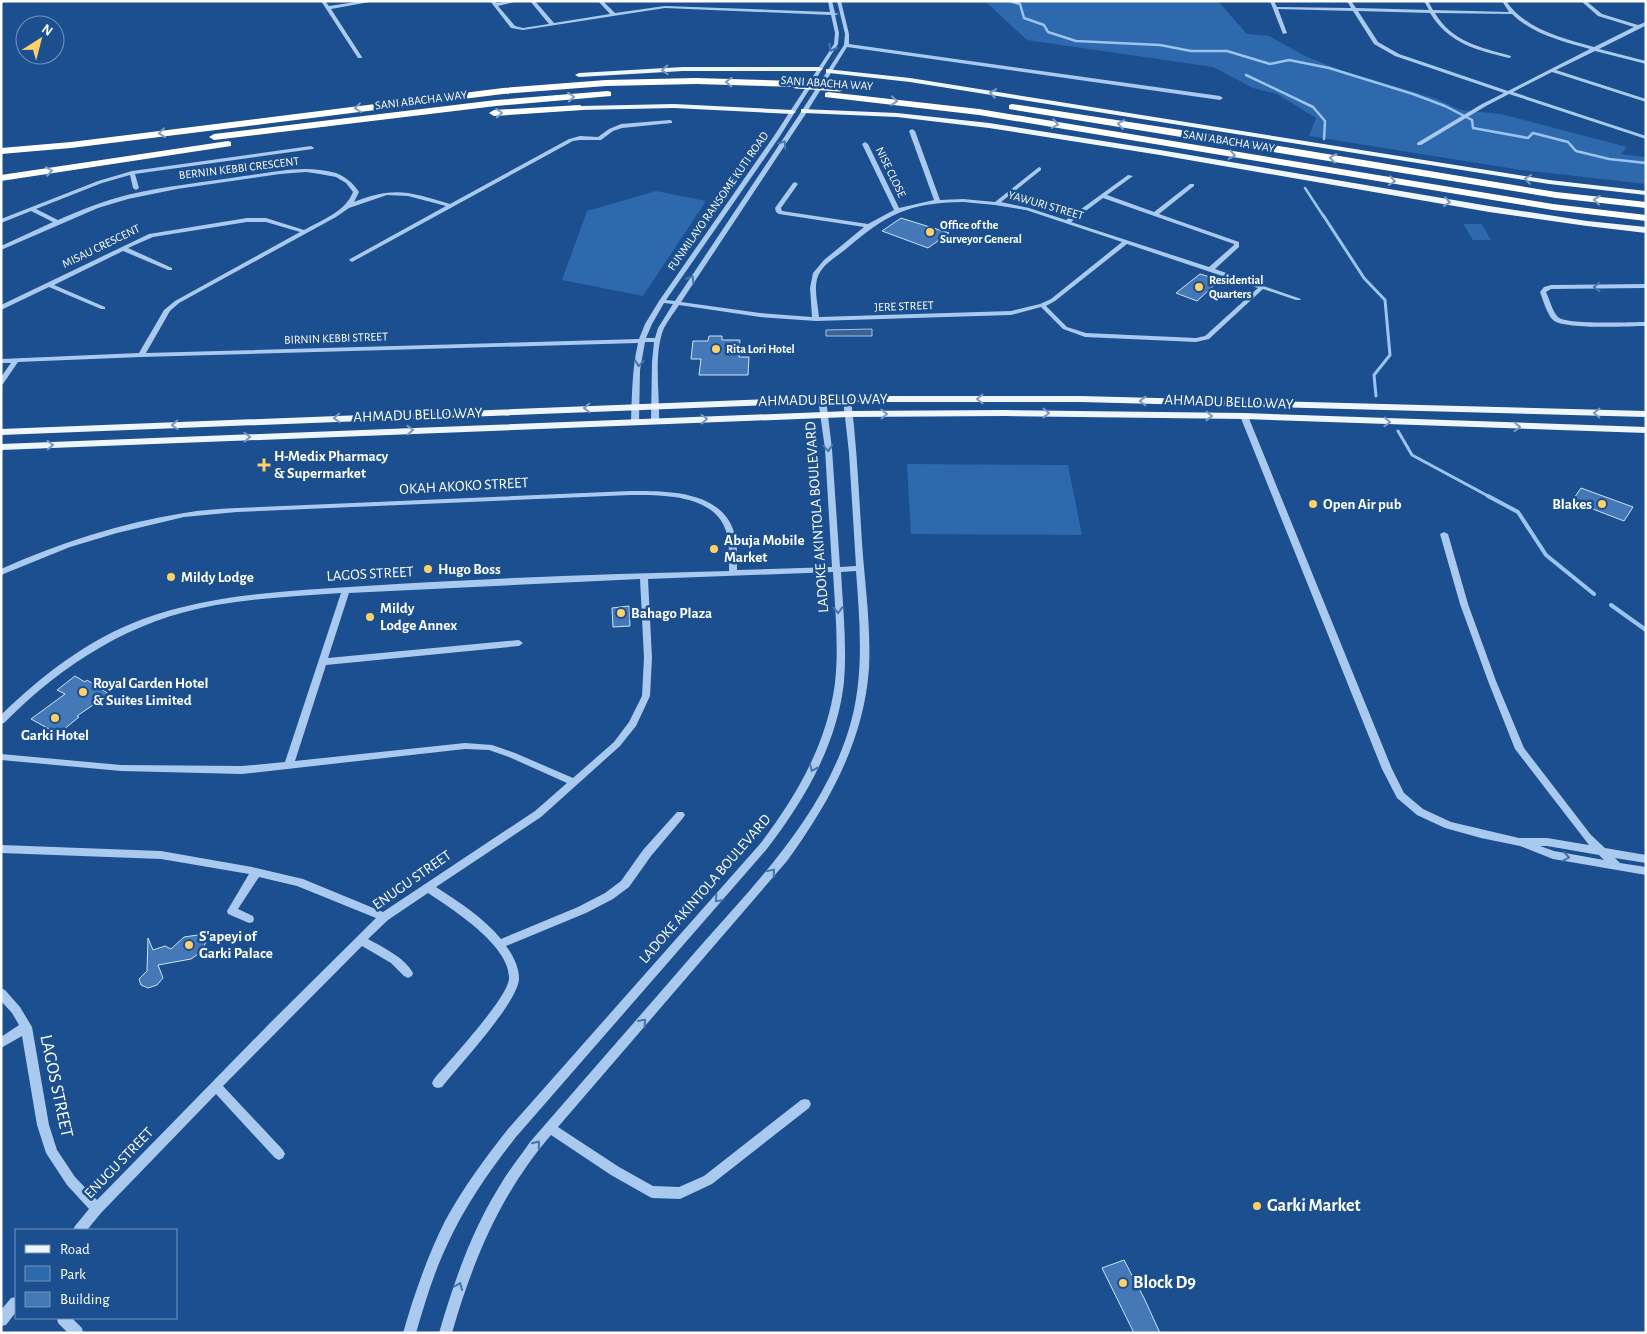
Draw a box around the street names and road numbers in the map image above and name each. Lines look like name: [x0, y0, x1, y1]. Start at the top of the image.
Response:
street label: SANI ABACHA WAY: [780, 74, 874, 92]
street label: SANI ABACHA WAY: [374, 88, 468, 112]
street label: SANI ABACHA WAY: [1182, 128, 1276, 154]
street label: FUNMILAYO RANSOME KUTI ROAD: [665, 129, 771, 273]
street label: NISE CLOSE: [874, 145, 908, 199]
street label: BERNIN KEBBI CRESCENT: [178, 155, 300, 181]
street label: YAWURI STREET: [1007, 188, 1085, 222]
street label: MISAU CRESCENT: [60, 222, 142, 270]
street label: JERE STREET: [874, 299, 934, 313]
street label: BIRNIN KEBBI STREET: [284, 330, 388, 346]
street label: AHMADU BELLO WAY: [758, 391, 888, 409]
street label: AHMADU BELLO WAY: [1164, 392, 1294, 412]
street label: AHMADU BELLO WAY: [353, 405, 483, 425]
street label: LADOKE AKINTOLA BOULEVARD: [803, 420, 831, 613]
street label: OKAH AKOKO STREET: [399, 475, 530, 497]
street label: LAGOS STREET: [326, 564, 415, 584]
street label: LADOKE AKINTOLA BOULEVARD: [636, 811, 774, 966]
street label: ENUGU STREET: [370, 847, 455, 913]
street label: LAGOS STREET: [36, 1033, 76, 1139]
street label: ENUGU STREET: [82, 1124, 157, 1201]

